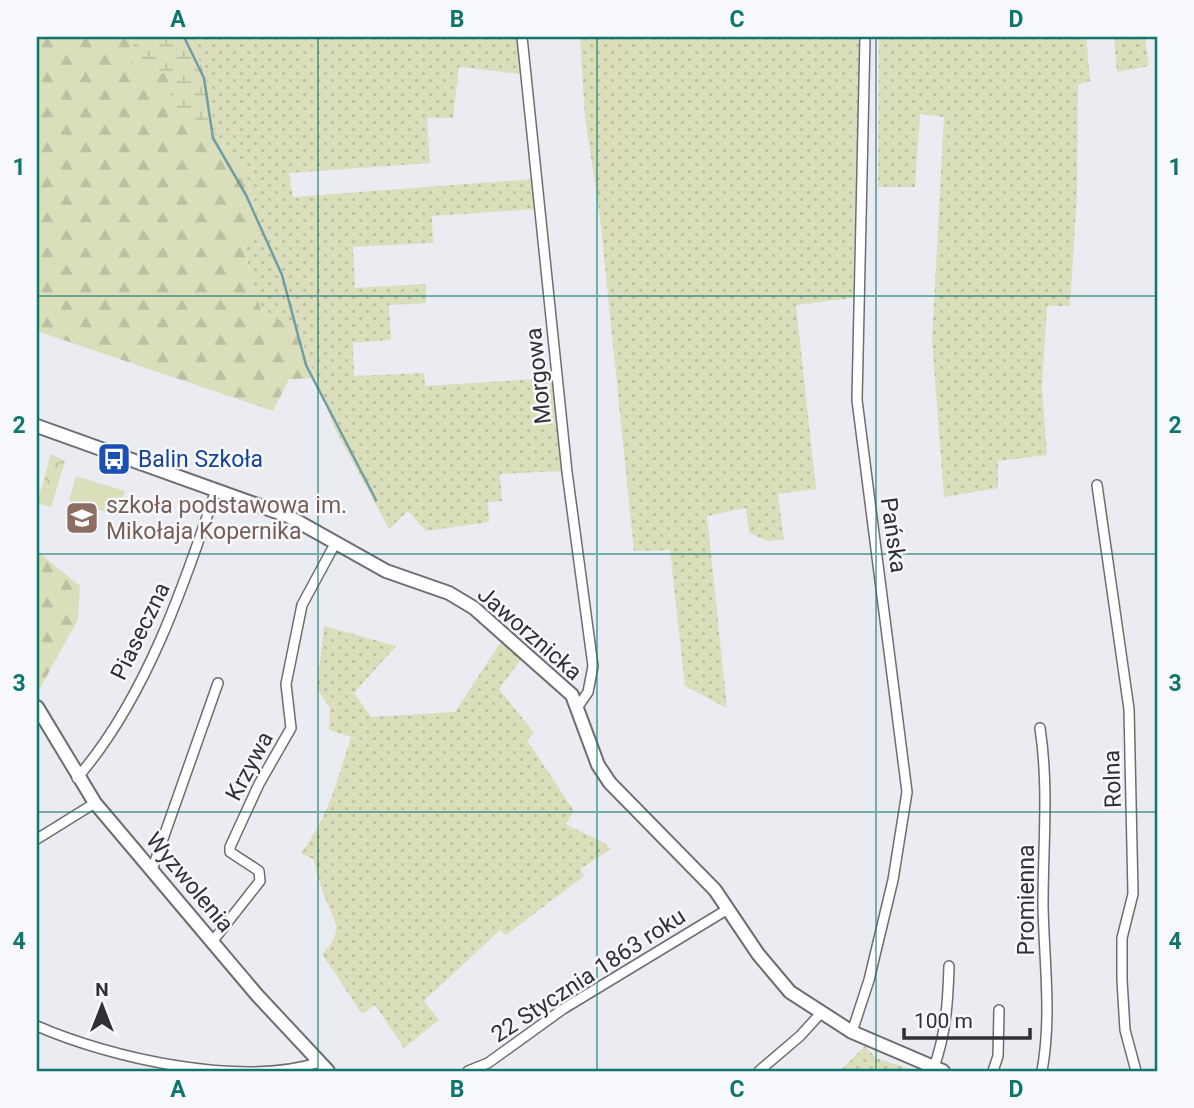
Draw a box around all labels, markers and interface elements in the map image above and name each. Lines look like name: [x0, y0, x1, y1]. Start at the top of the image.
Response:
text: A: [170, 6, 186, 33]
text: B: [450, 6, 464, 33]
text: C: [729, 6, 745, 33]
text: D: [1009, 6, 1023, 33]
text: 1: [12, 154, 26, 181]
text: 1: [1168, 154, 1182, 181]
street label: Morgowa: [520, 326, 557, 425]
text: 2: [12, 412, 26, 439]
text: 2: [1168, 412, 1182, 439]
bus stop icon: Balin Szkoła: [95, 440, 133, 478]
place label: Balin Szkoła: [138, 446, 263, 473]
place label: szkoła podstawowa im. Mikołaja Kopernika: [106, 492, 347, 545]
street label: Pańska: [875, 496, 912, 574]
school or university icon: szkoła podstawowa im. Mikołaja Kopernika: [63, 499, 101, 537]
street label: Piaseczna: [105, 578, 176, 684]
street label: Jaworznicka: [472, 581, 587, 686]
text: 3: [12, 670, 26, 697]
text: 3: [1168, 670, 1182, 697]
street label: Krzywa: [220, 727, 279, 805]
street label: Rolna: [1098, 749, 1127, 808]
street label: Wyzwolenia: [140, 827, 239, 938]
street label: Promienna: [1013, 844, 1040, 956]
street label: 22 Stycznia 1863 roku: [486, 903, 690, 1048]
text: 4: [12, 928, 26, 955]
text: 4: [1168, 928, 1182, 955]
north arrow: [66, 972, 136, 1042]
text: N: [95, 978, 109, 1001]
scale bar: [904, 996, 1030, 1040]
text: 100 m: [914, 1009, 973, 1033]
text: A: [170, 1076, 186, 1103]
text: B: [450, 1076, 464, 1103]
text: C: [729, 1076, 745, 1103]
text: D: [1009, 1076, 1023, 1103]

